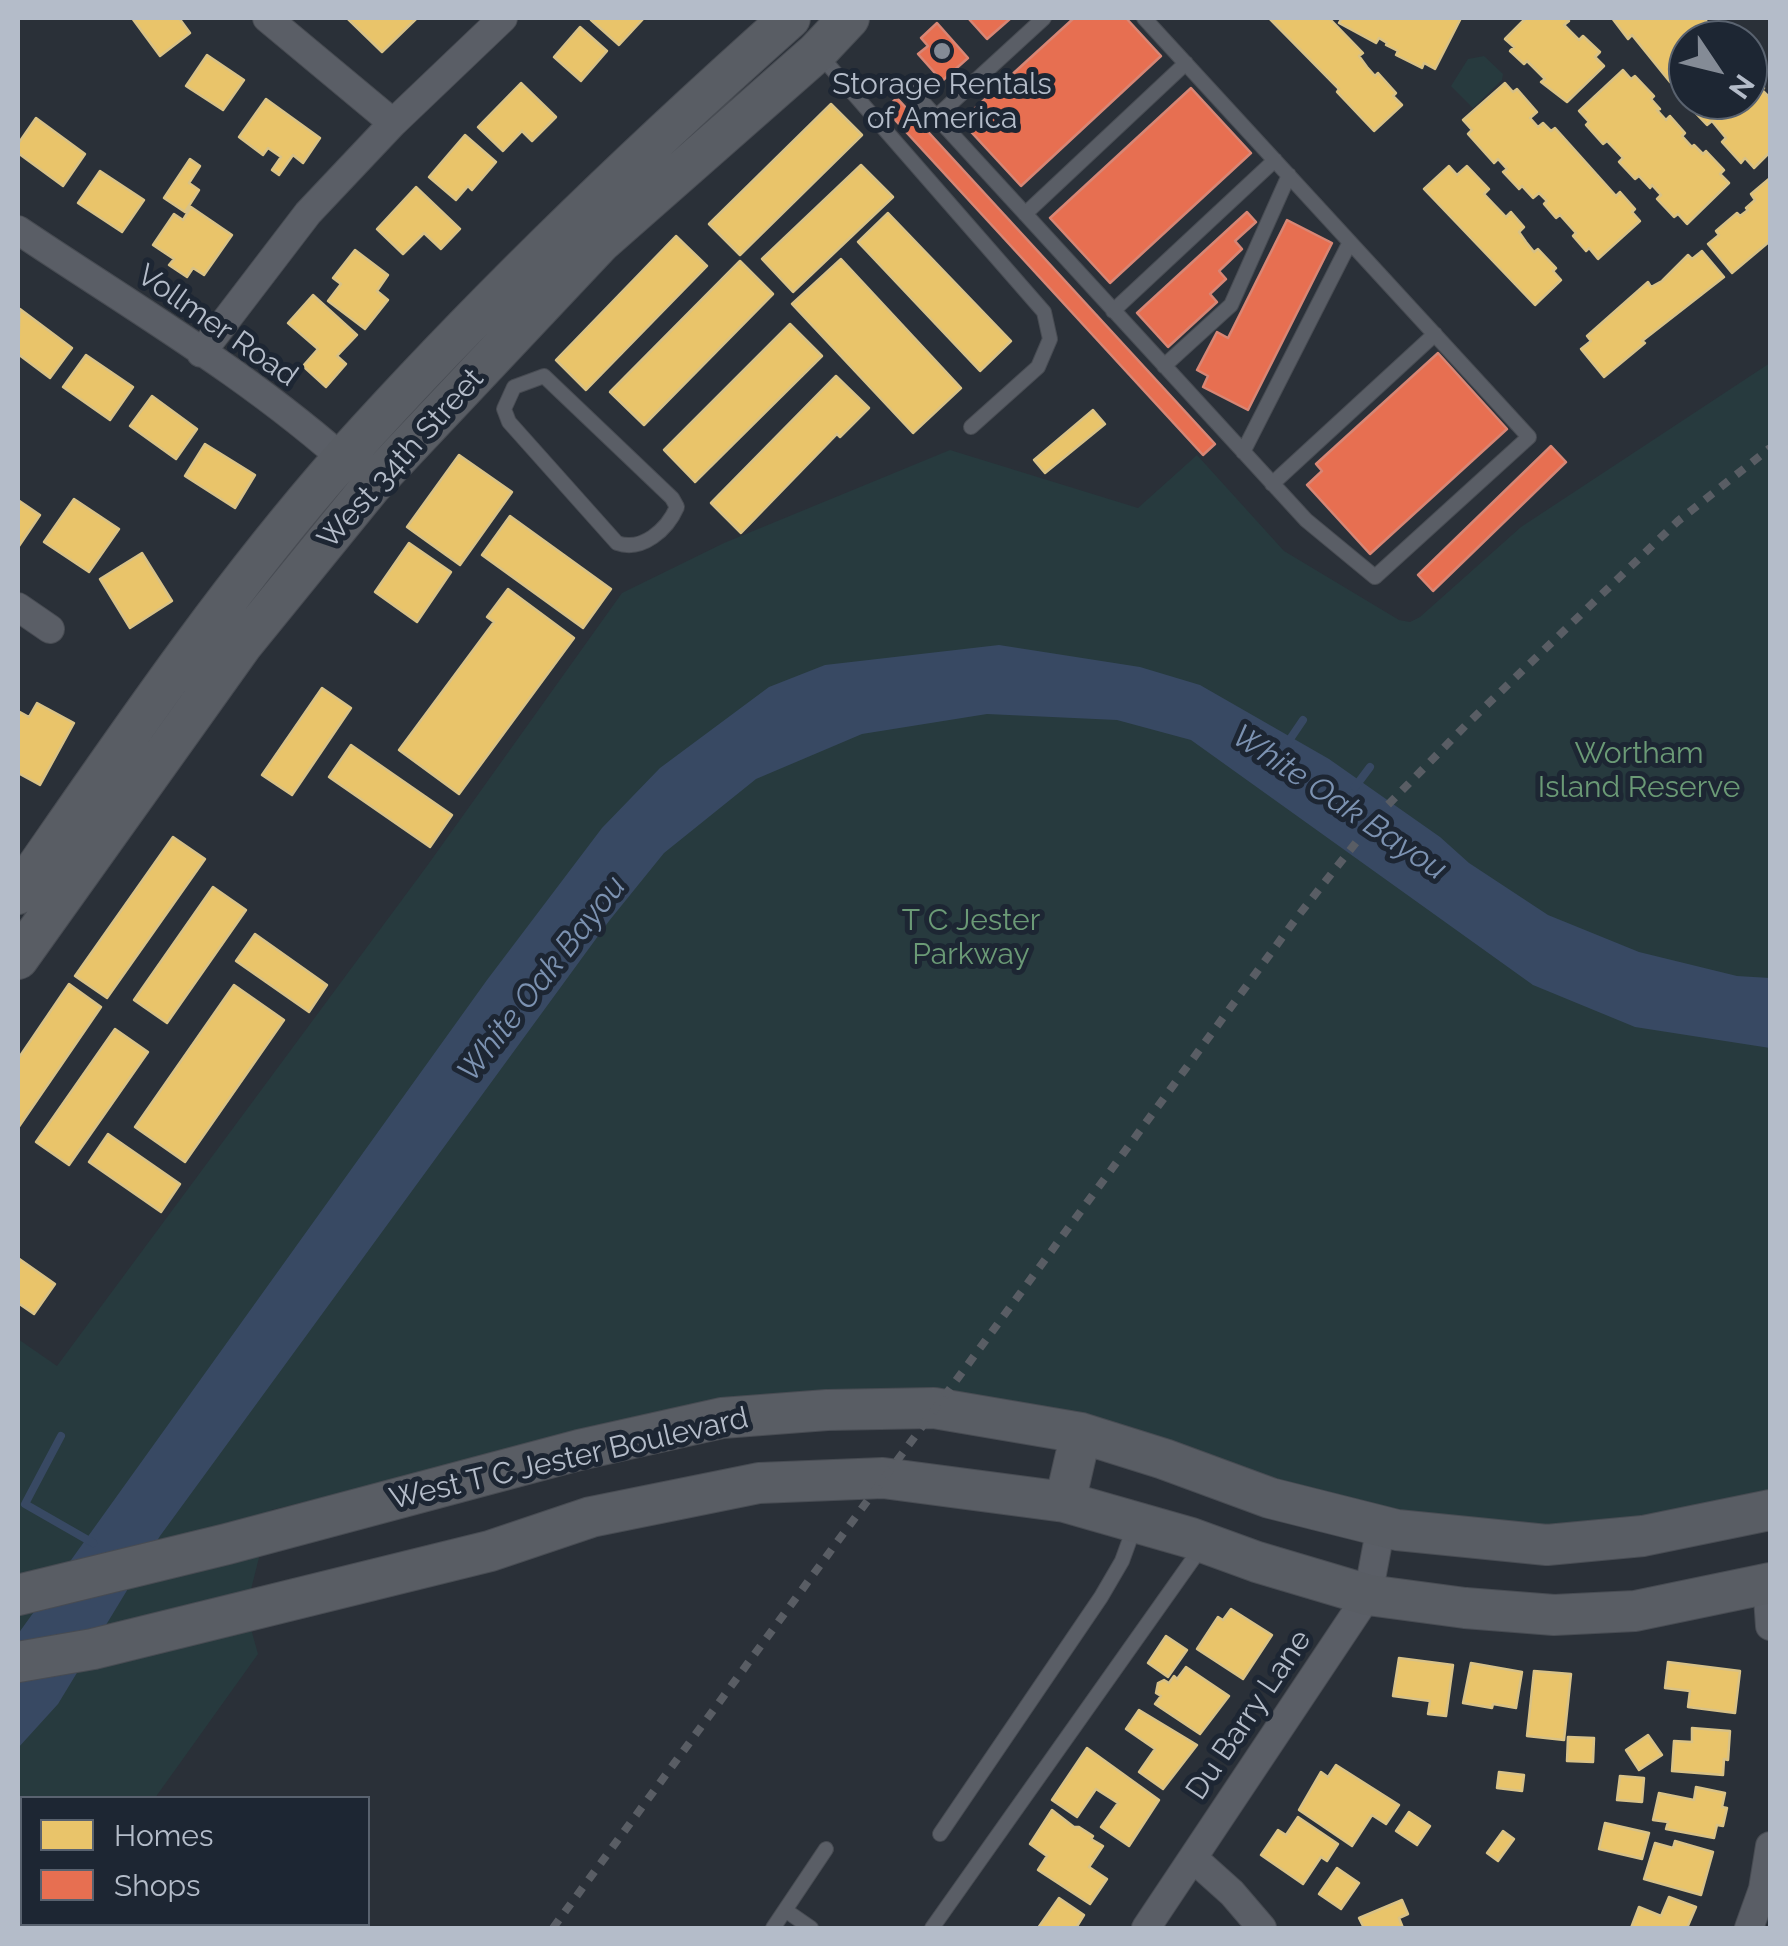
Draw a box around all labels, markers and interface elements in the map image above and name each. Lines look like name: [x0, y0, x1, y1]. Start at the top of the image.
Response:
north arrow: [1668, 20, 1768, 120]
marker: Storage Rentals of America: [931, 40, 953, 62]
place label: Storage Rentals of America: [832, 67, 1052, 138]
text: N: [1722, 68, 1761, 105]
street label: Vollmer Road: [130, 257, 304, 395]
street label: West 34th Street: [311, 362, 491, 556]
water label: White Oak Bayou: [1224, 717, 1454, 889]
park label: Wortham Island Reserve: [1538, 736, 1740, 806]
water label: White Oak Bayou: [450, 868, 634, 1090]
park label: T C Jester Parkway: [902, 903, 1040, 974]
street label: West T C Jester Boulevard: [386, 1400, 752, 1518]
street label: Du Barry Lane: [1179, 1623, 1319, 1807]
legend: [20, 1796, 370, 1926]
text: Homes: [114, 1818, 213, 1853]
text: Shops: [114, 1868, 201, 1903]

